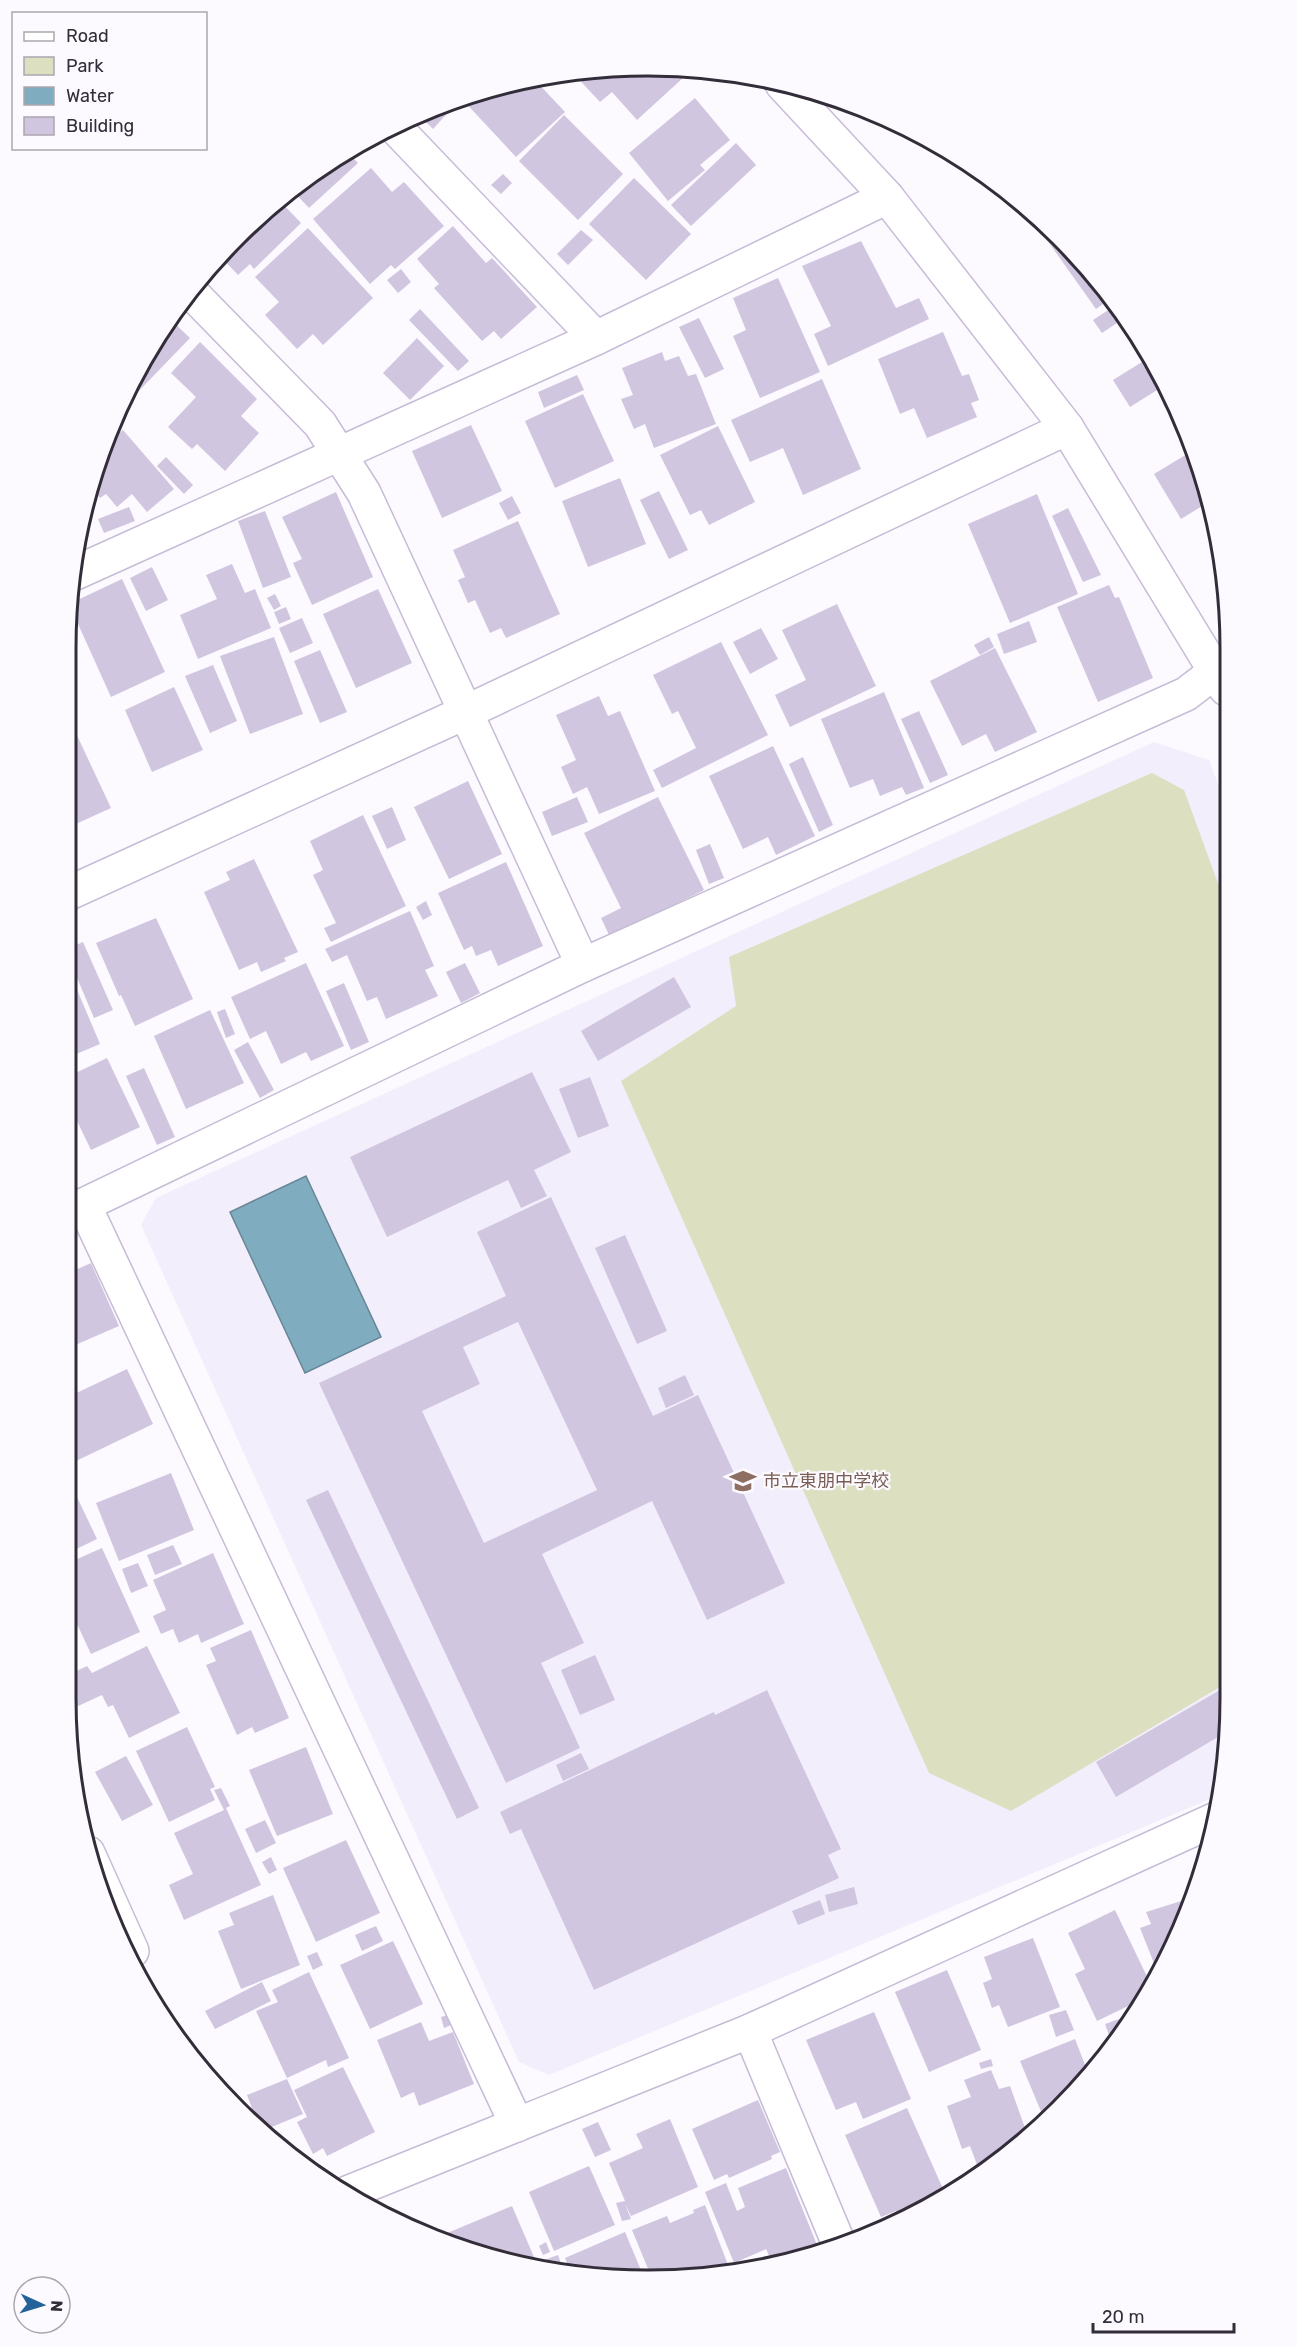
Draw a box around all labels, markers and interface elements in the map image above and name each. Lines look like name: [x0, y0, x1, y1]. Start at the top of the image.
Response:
legend: [12, 12, 207, 150]
text: Road: [66, 25, 109, 47]
text: Park: [66, 55, 104, 77]
text: Water: [66, 85, 114, 107]
text: Building: [66, 115, 134, 137]
school or university icon: 市立東朋中学校: [728, 1466, 758, 1496]
place label: 市立東朋中学校: [763, 1470, 889, 1492]
north arrow: [12, 2275, 72, 2335]
scale bar: [1093, 2296, 1234, 2334]
text: N: [47, 2300, 66, 2312]
text: 20 m: [1102, 2306, 1144, 2328]

